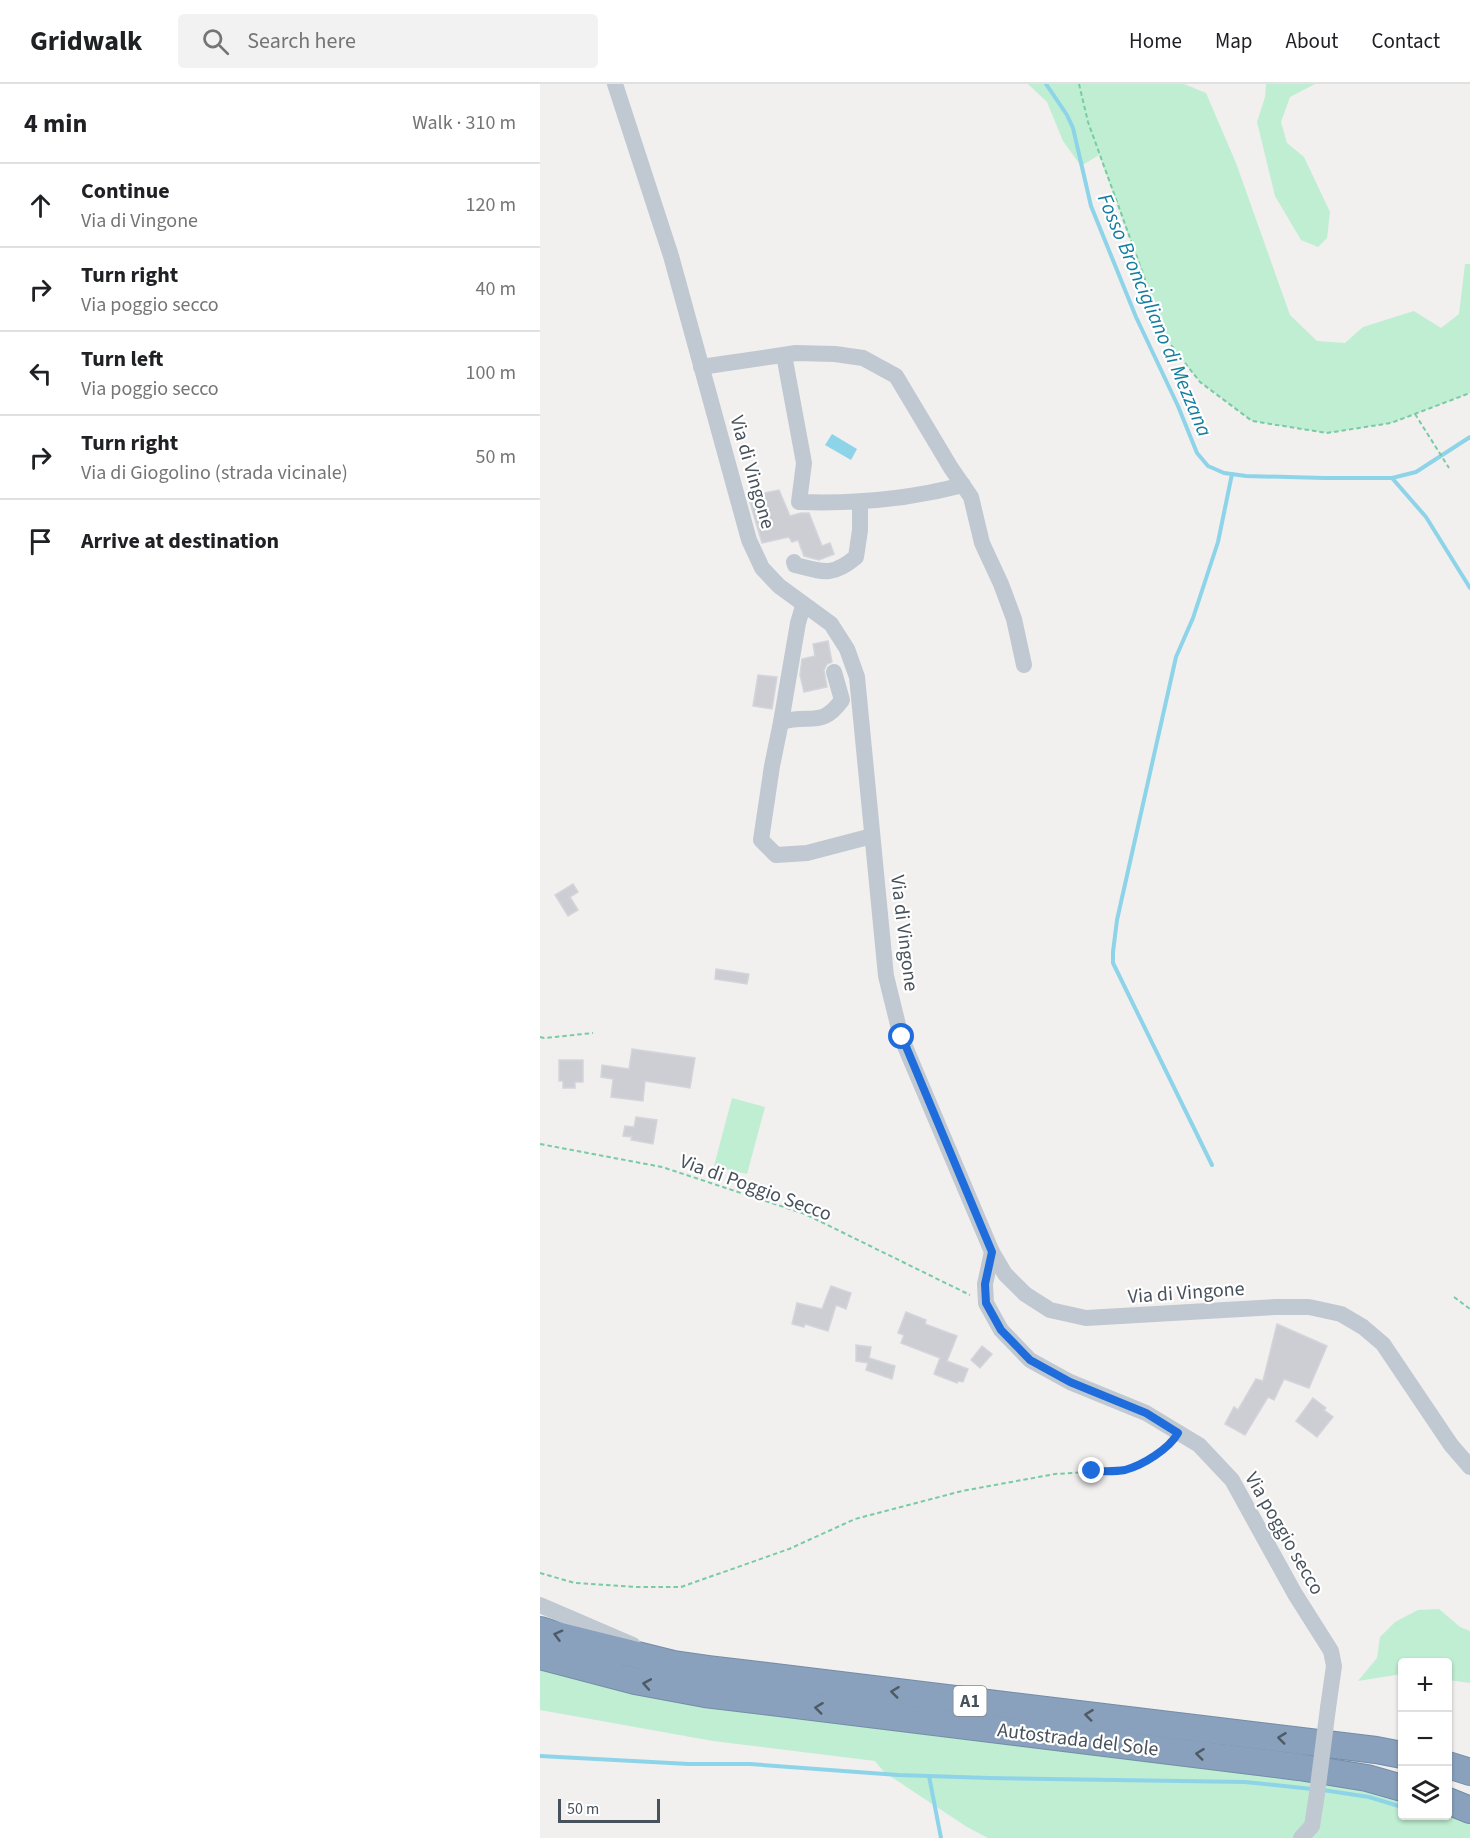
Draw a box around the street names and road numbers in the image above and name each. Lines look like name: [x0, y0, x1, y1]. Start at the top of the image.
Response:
street label: Via di Vingone: [722, 412, 782, 532]
street label: Via di Vingone: [883, 873, 925, 993]
street label: Via di Poggio Secco: [676, 1147, 836, 1228]
street label: Via di Vingone: [1127, 1275, 1245, 1311]
street label: Via poggio secco: [1238, 1467, 1331, 1600]
road number: A1: [954, 1686, 986, 1716]
street label: Autostrada del Sole: [996, 1716, 1160, 1764]

